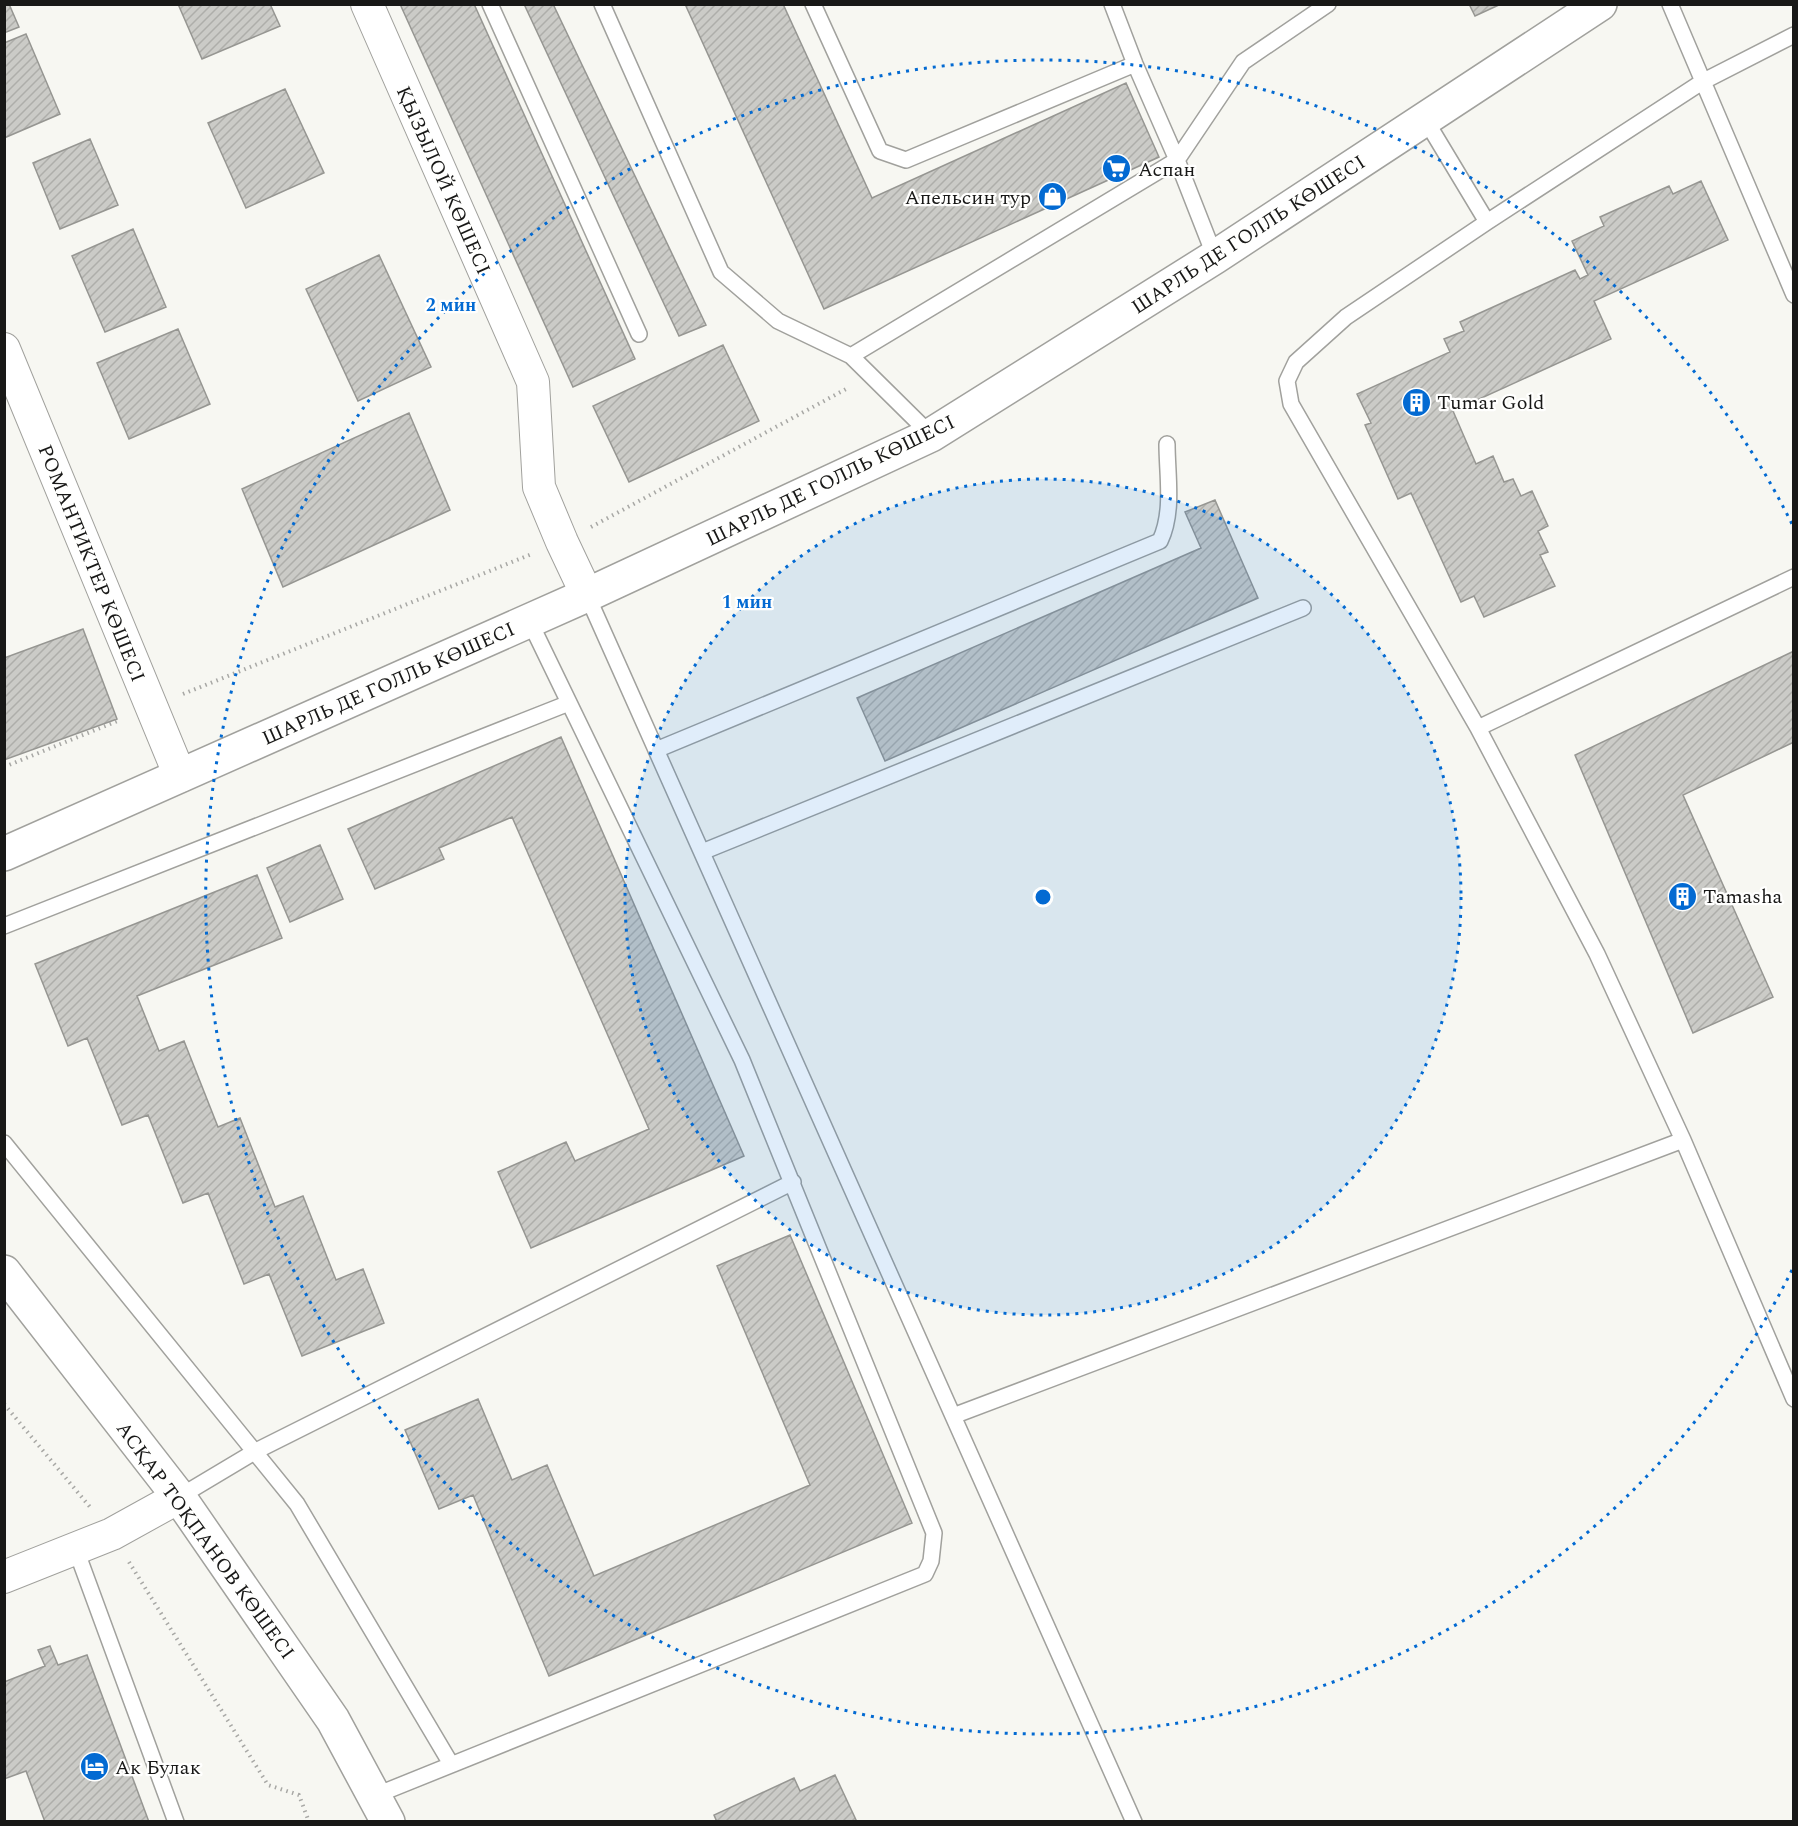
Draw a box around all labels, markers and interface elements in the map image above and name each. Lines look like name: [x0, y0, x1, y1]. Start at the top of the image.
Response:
street label: ҚЫЗЫЛОЙ КӨШЕСІ: [388, 81, 498, 280]
street label: ШАРЛЬ ДЕ ГОЛЛЬ КӨШЕСІ: [1125, 148, 1372, 322]
supermarket icon: Аспан: [1101, 153, 1133, 185]
place label: Аспан: [1138, 155, 1195, 185]
shop icon: Апельсин тур: [1036, 181, 1068, 213]
place label: Апельсин тур: [905, 183, 1031, 213]
text: 2 мин: [426, 292, 476, 319]
building icon: Tumar Gold: [1400, 386, 1432, 418]
place label: Tumar Gold: [1437, 388, 1545, 418]
street label: ШАРЛЬ ДЕ ГОЛЛЬ КӨШЕСІ: [701, 407, 960, 554]
street label: РОМАНТИКТЕР КӨШЕСІ: [30, 440, 153, 687]
text: 1 мин: [722, 589, 772, 616]
street label: ШАРЛЬ ДЕ ГОЛЛЬ КӨШЕСІ: [257, 614, 520, 753]
building icon: Tamasha: [1666, 880, 1698, 912]
place label: Tamasha: [1703, 882, 1783, 912]
centre of rings: [1033, 887, 1053, 907]
street label: АСҚАР ТОҚПАНОВ КӨШЕСІ: [109, 1415, 302, 1666]
hotel icon: Ак Булак: [78, 1751, 110, 1783]
place label: Ак Булак: [115, 1753, 201, 1783]

